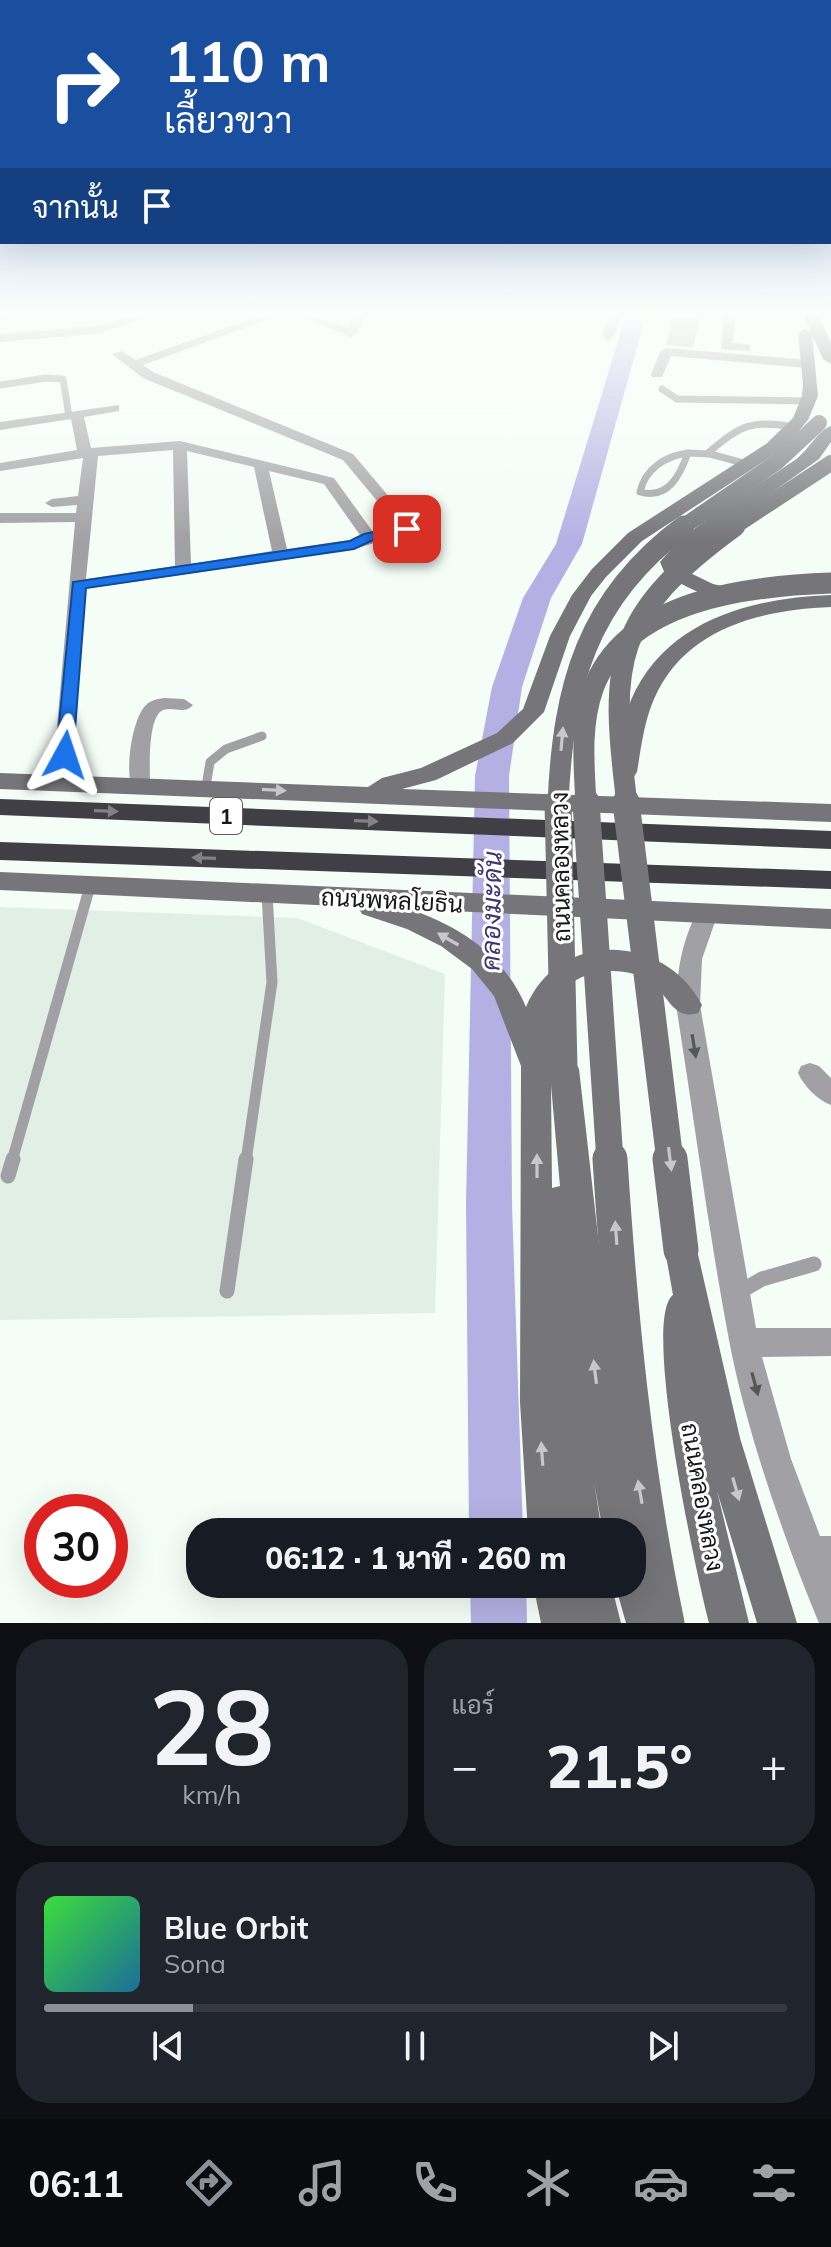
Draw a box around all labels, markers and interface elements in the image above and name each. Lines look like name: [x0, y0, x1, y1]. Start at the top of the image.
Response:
text: 110 m: [164, 26, 331, 96]
icon: right: [32, 32, 136, 136]
text: เลี้ยวขวา: [164, 97, 292, 142]
icon: arrive: [135, 184, 179, 228]
text: จากนั้น: [32, 188, 119, 226]
pin: [373, 495, 441, 563]
icon: arrive: [385, 507, 429, 551]
position arrow: [23, 713, 107, 797]
one-way arrow: [556, 726, 569, 751]
one-way arrow: [262, 784, 287, 797]
street label: ถนนคลองหลวง: [544, 792, 576, 942]
road number: 1: [210, 798, 242, 834]
one-way arrow: [94, 805, 119, 818]
one-way arrow: [354, 815, 379, 828]
water label: คลองมะดัน: [473, 850, 509, 971]
one-way arrow: [191, 852, 216, 865]
street label: ถนนพหลโยธิน: [320, 881, 464, 919]
one-way arrow: [437, 932, 459, 946]
one-way arrow: [688, 1034, 701, 1059]
one-way arrow: [664, 1146, 677, 1171]
one-way arrow: [531, 1153, 543, 1178]
one-way arrow: [609, 1220, 622, 1245]
one-way arrow: [589, 1359, 602, 1384]
one-way arrow: [749, 1373, 762, 1397]
street label: ถนนคลองหลวง: [675, 1420, 731, 1574]
one-way arrow: [535, 1441, 548, 1466]
one-way arrow: [730, 1477, 742, 1502]
one-way arrow: [634, 1479, 646, 1504]
speed limit sign: 30: [24, 1494, 128, 1598]
text: 06:12 · 1 นาที · 260 m: [265, 1539, 567, 1577]
text: 28: [149, 1660, 274, 1791]
text: แอร์: [452, 1688, 494, 1721]
text: 21.5°: [546, 1728, 693, 1803]
text: −: [452, 1738, 478, 1793]
text: +: [761, 1738, 787, 1793]
text: km/h: [182, 1778, 241, 1811]
text: Blue Orbit: [164, 1909, 308, 1947]
text: Sona: [164, 1947, 226, 1980]
icon: previous: [146, 2024, 190, 2068]
icon: pause: [393, 2024, 437, 2068]
icon: next: [641, 2024, 685, 2068]
icon: directions: [181, 2155, 237, 2211]
icon: music: [294, 2155, 350, 2211]
icon: phone: [407, 2155, 463, 2211]
icon: climate: [520, 2155, 576, 2211]
icon: car: [633, 2155, 689, 2211]
icon: filters: [746, 2155, 802, 2211]
text: 06:11: [29, 2161, 124, 2206]

